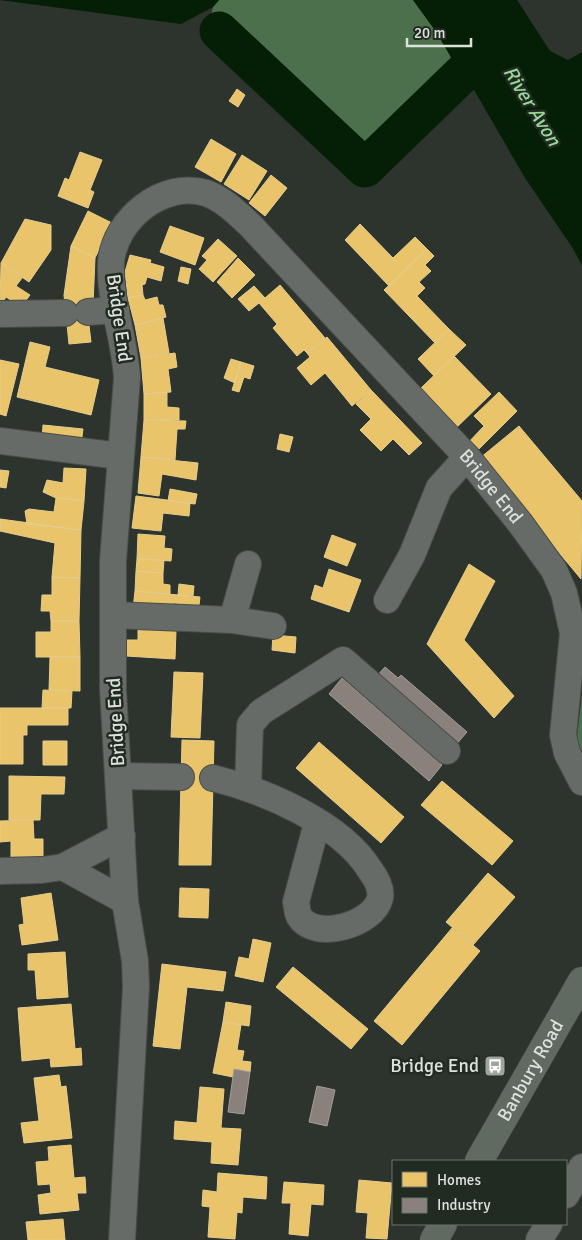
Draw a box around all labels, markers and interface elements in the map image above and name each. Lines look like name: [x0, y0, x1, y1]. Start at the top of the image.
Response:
scale bar: [407, 15, 471, 47]
text: 20 m: [414, 24, 445, 42]
water label: River Avon: [498, 61, 567, 152]
street label: Bridge End: [101, 272, 137, 364]
street label: Bridge End: [454, 444, 528, 529]
street label: Bridge End: [102, 677, 130, 767]
street label: Banbury Road: [492, 1016, 569, 1126]
place label: Bridge End: [390, 1054, 479, 1078]
bus stop icon: Bridge End: [483, 1054, 507, 1078]
legend: [392, 1160, 567, 1225]
text: Homes: [437, 1171, 481, 1189]
text: Industry: [437, 1196, 490, 1214]

